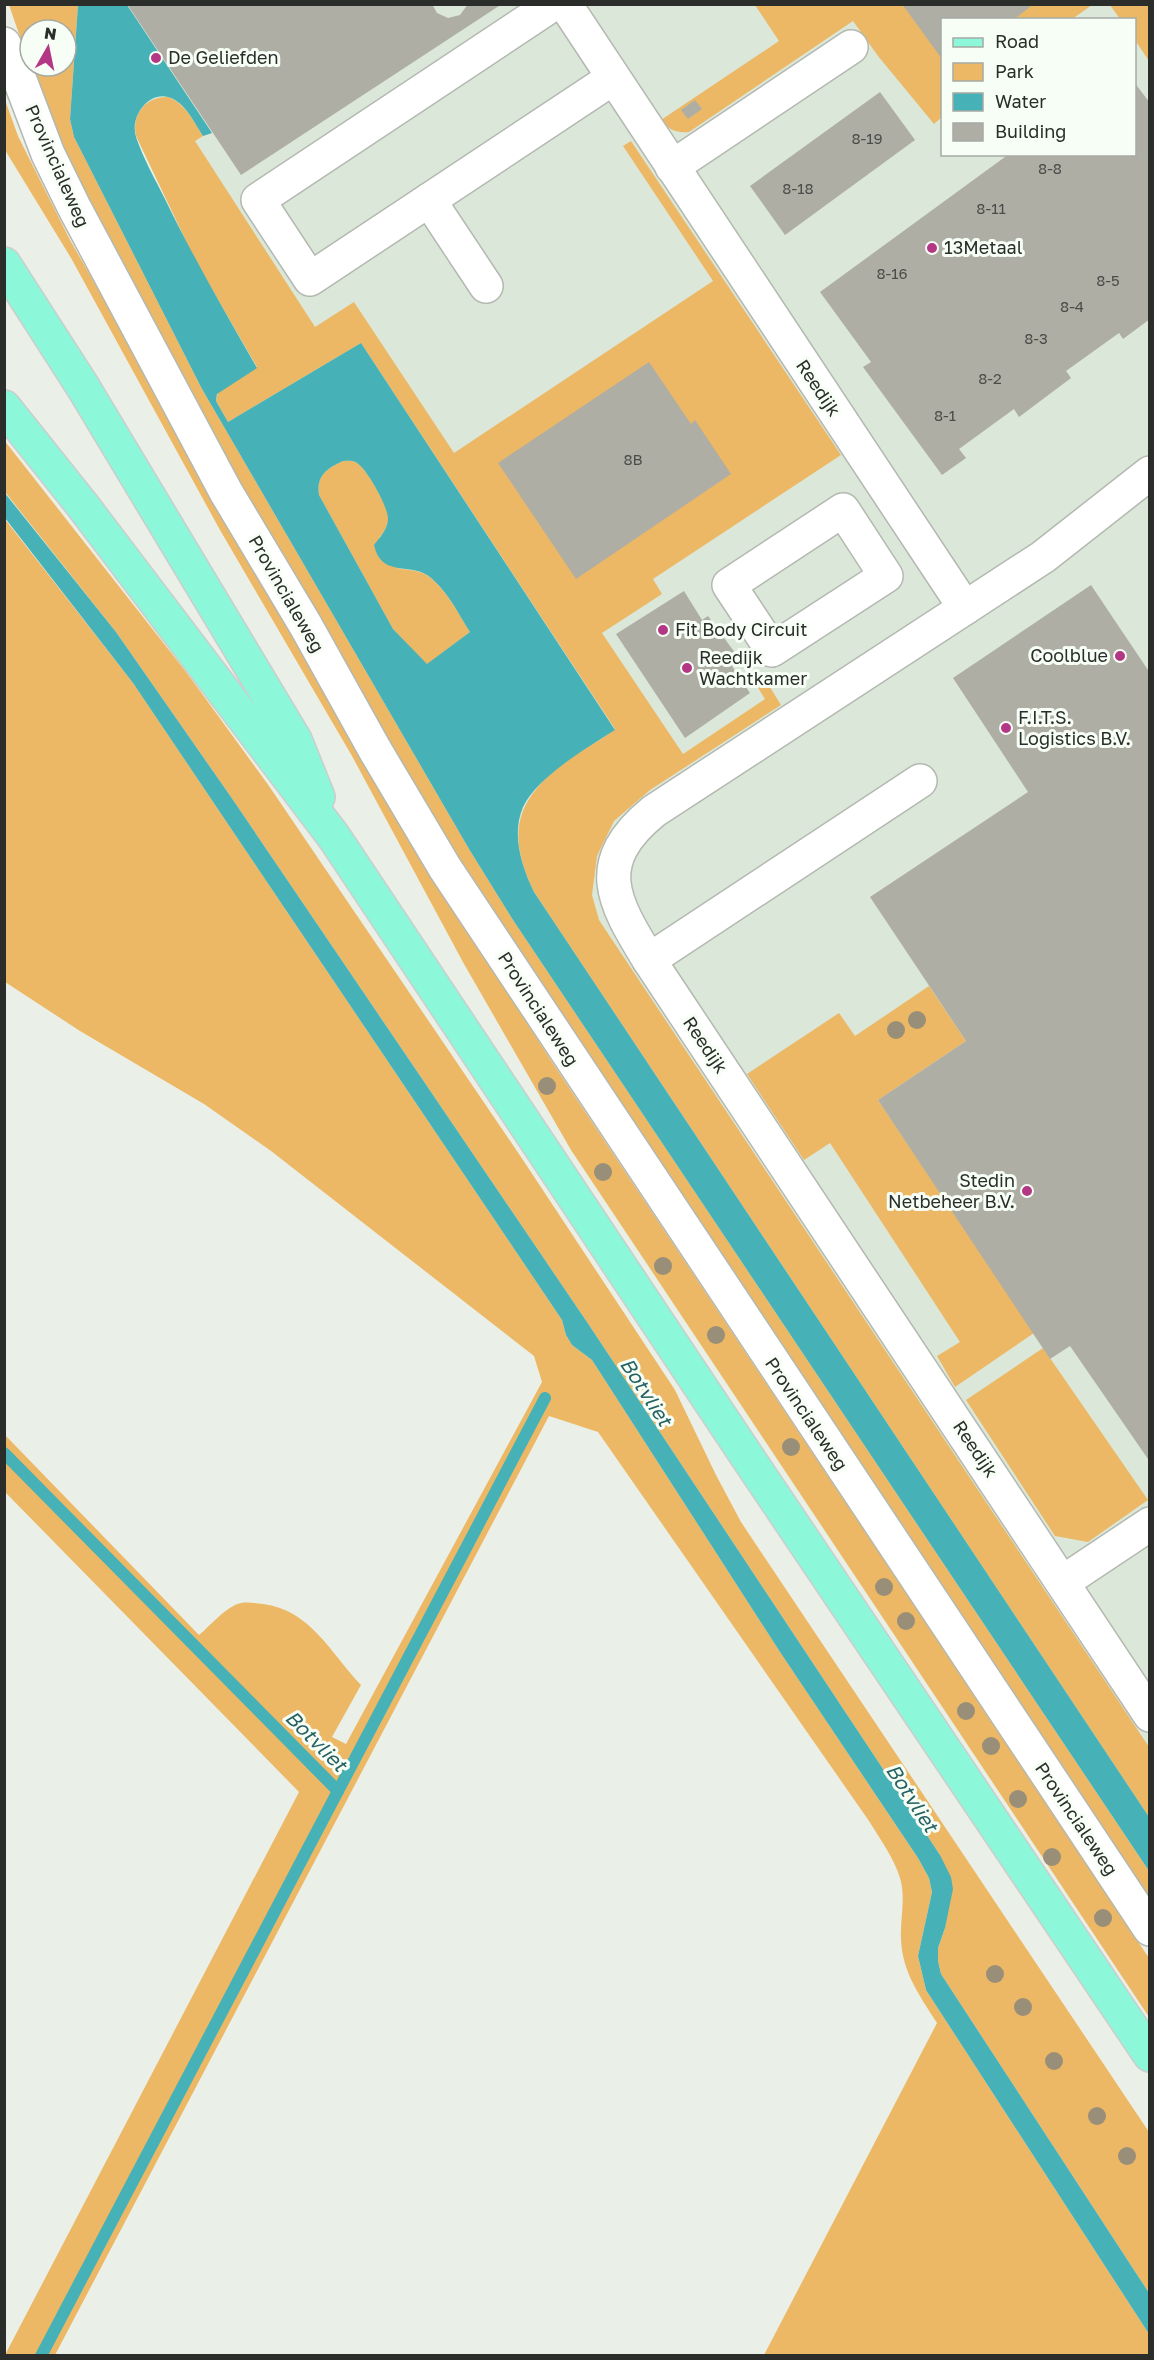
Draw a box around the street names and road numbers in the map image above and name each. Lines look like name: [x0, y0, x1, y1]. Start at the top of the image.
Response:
street label: Provincialeweg: [21, 101, 95, 230]
street label: Reedijk: [792, 355, 846, 420]
street label: Provincialeweg: [244, 531, 329, 656]
street label: Provincialeweg: [494, 947, 584, 1070]
street label: Reedijk: [679, 1012, 733, 1077]
street label: Provincialeweg: [761, 1353, 853, 1474]
street label: Reedijk: [949, 1416, 1003, 1481]
street label: Provincialeweg: [1031, 1758, 1123, 1879]

